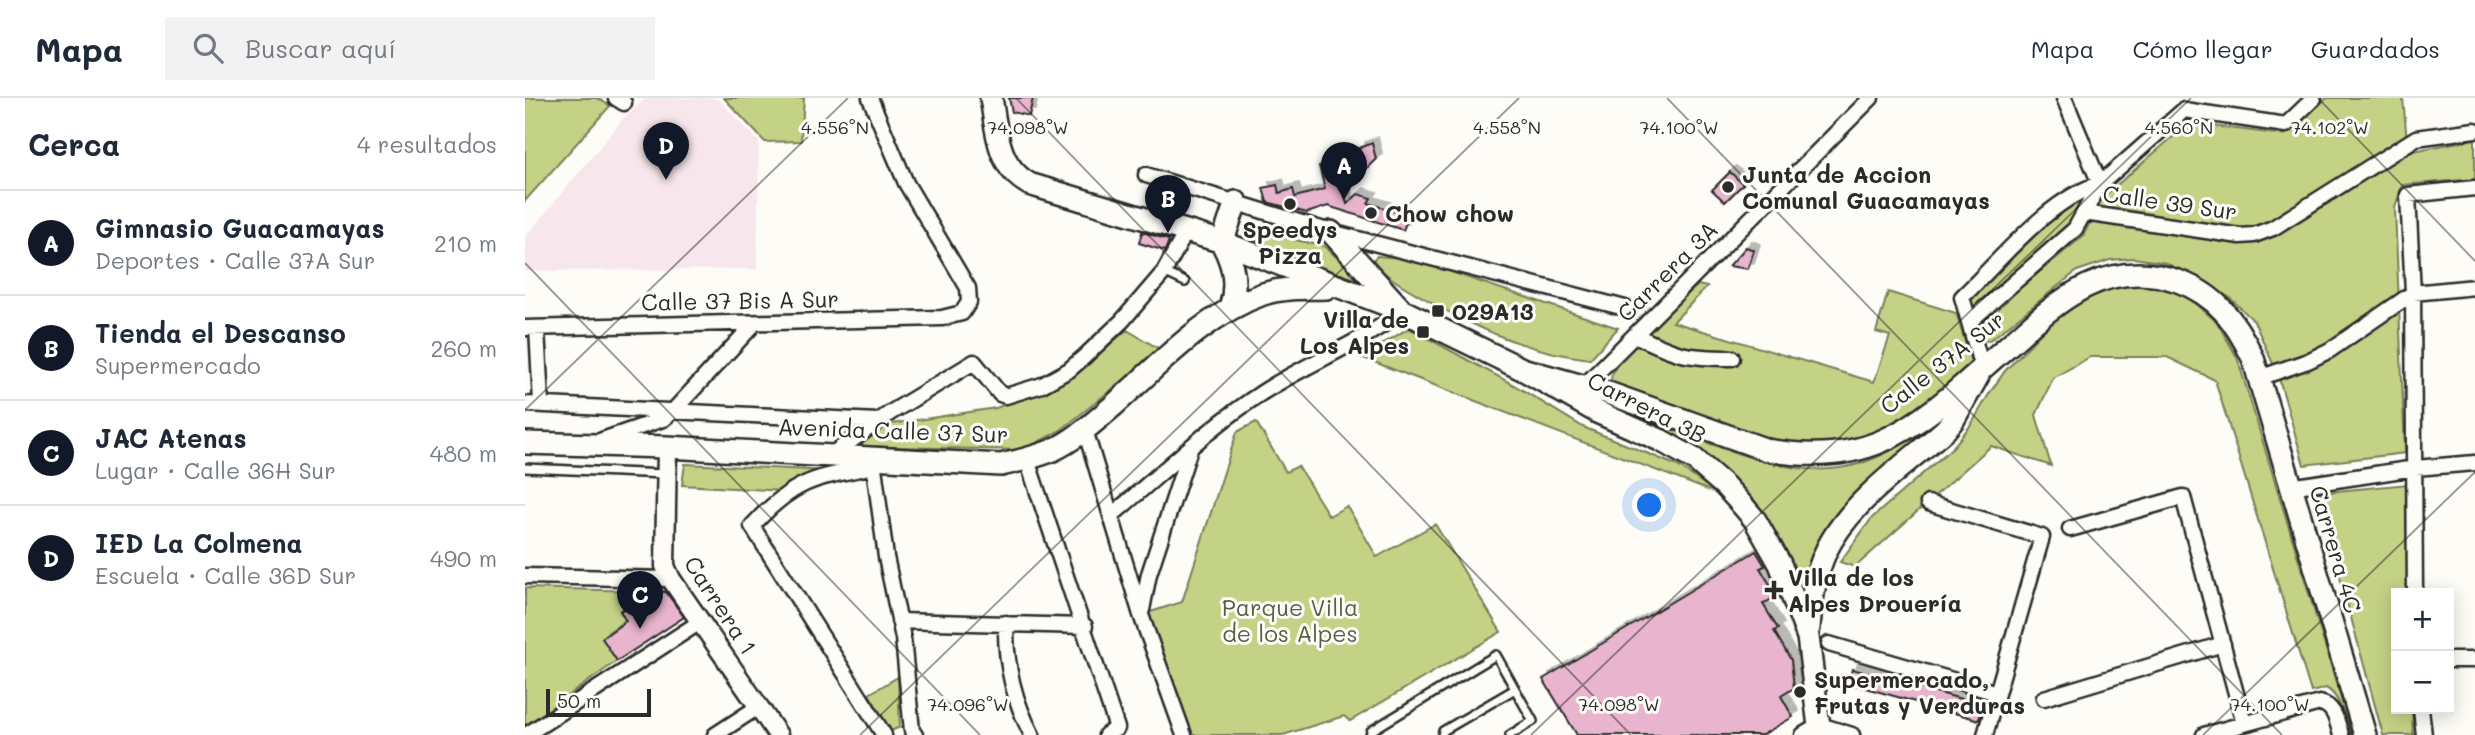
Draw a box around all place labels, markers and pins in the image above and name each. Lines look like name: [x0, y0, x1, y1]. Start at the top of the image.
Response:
pin: D: [643, 122, 689, 180]
pin: A: [1321, 142, 1367, 200]
place label: Junta de Accion Comunal Guacamayas: [1742, 159, 1990, 215]
pin: B: [1145, 175, 1191, 233]
marker: Junta de Accion Comunal Guacamayas: [1720, 179, 1736, 195]
marker: Speedys Pizza: [1282, 196, 1298, 212]
place label: Chow chow: [1385, 198, 1514, 228]
marker: Chow chow: [1363, 205, 1379, 221]
place label: Speedys Pizza: [1243, 214, 1337, 270]
place label: 029A13: [1452, 296, 1534, 326]
marker: 029A13: [1430, 303, 1446, 319]
place label: Villa de Los Alpes: [1300, 304, 1409, 360]
marker: Villa de Los Alpes: [1415, 324, 1431, 340]
place label: Villa de los Alpes Drouería: [1788, 562, 1962, 618]
pin: C: [617, 571, 663, 629]
marker: Villa de los Alpes Drouería: [1766, 582, 1782, 598]
place label: Supermercado, Frutas y Verduras: [1814, 664, 2025, 720]
marker: Supermercado, Frutas y Verduras: [1792, 684, 1808, 700]

